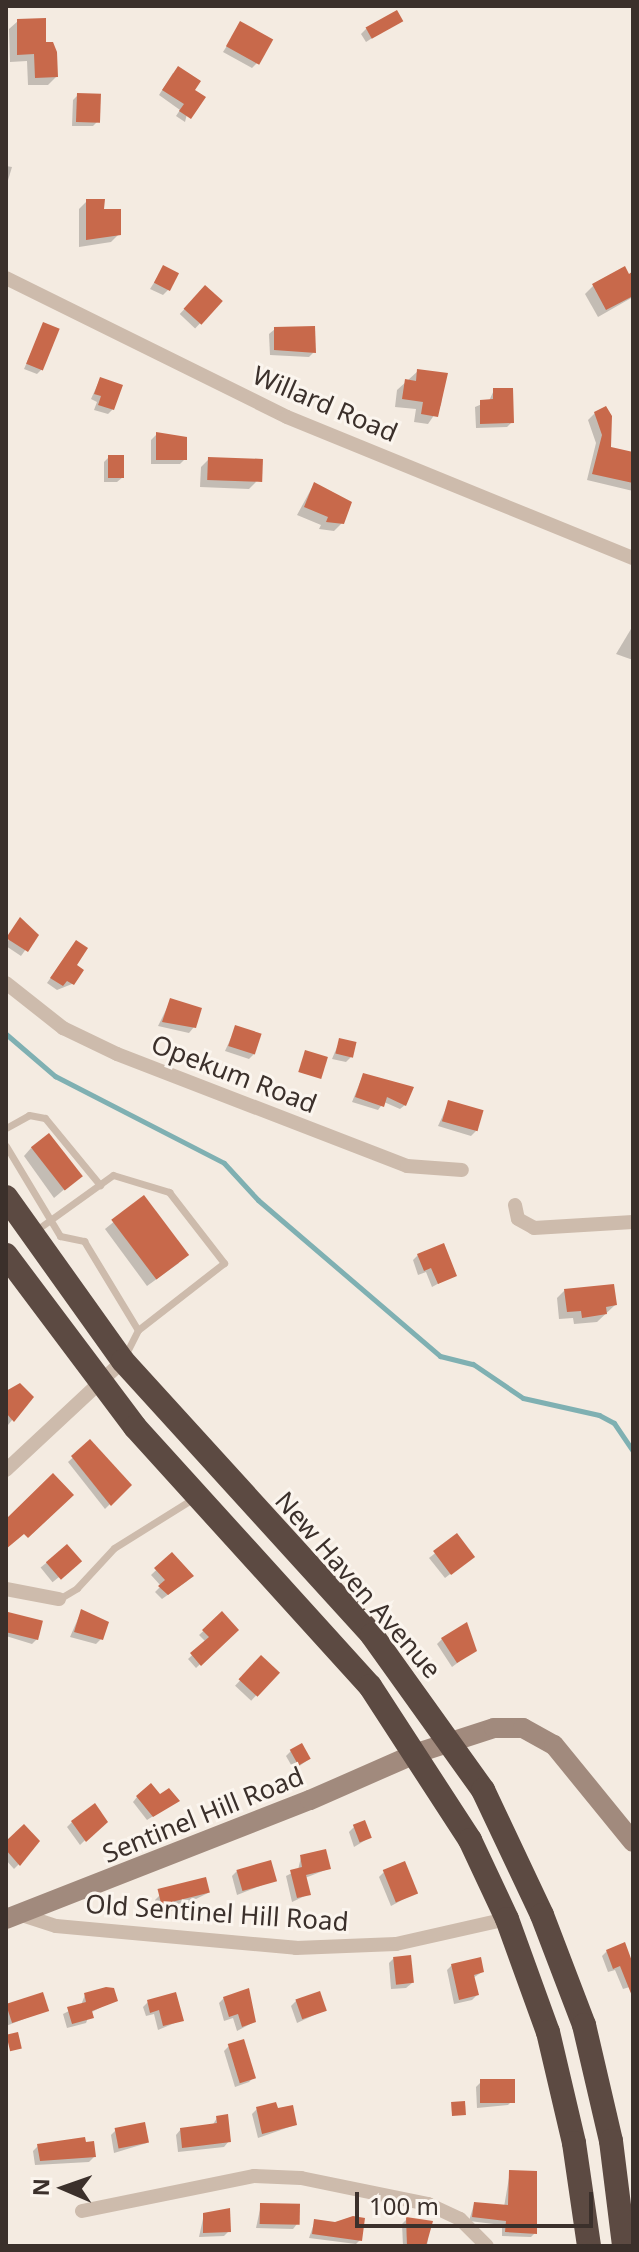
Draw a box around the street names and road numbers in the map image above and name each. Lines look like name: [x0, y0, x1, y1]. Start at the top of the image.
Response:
street label: Willard Road: [248, 359, 402, 449]
street label: Opekum Road: [147, 1028, 321, 1120]
street label: New Haven Avenue: [269, 1485, 447, 1685]
street label: Sentinel Hill Road: [98, 1760, 308, 1870]
street label: Old Sentinel Hill Road: [84, 1888, 350, 1938]

